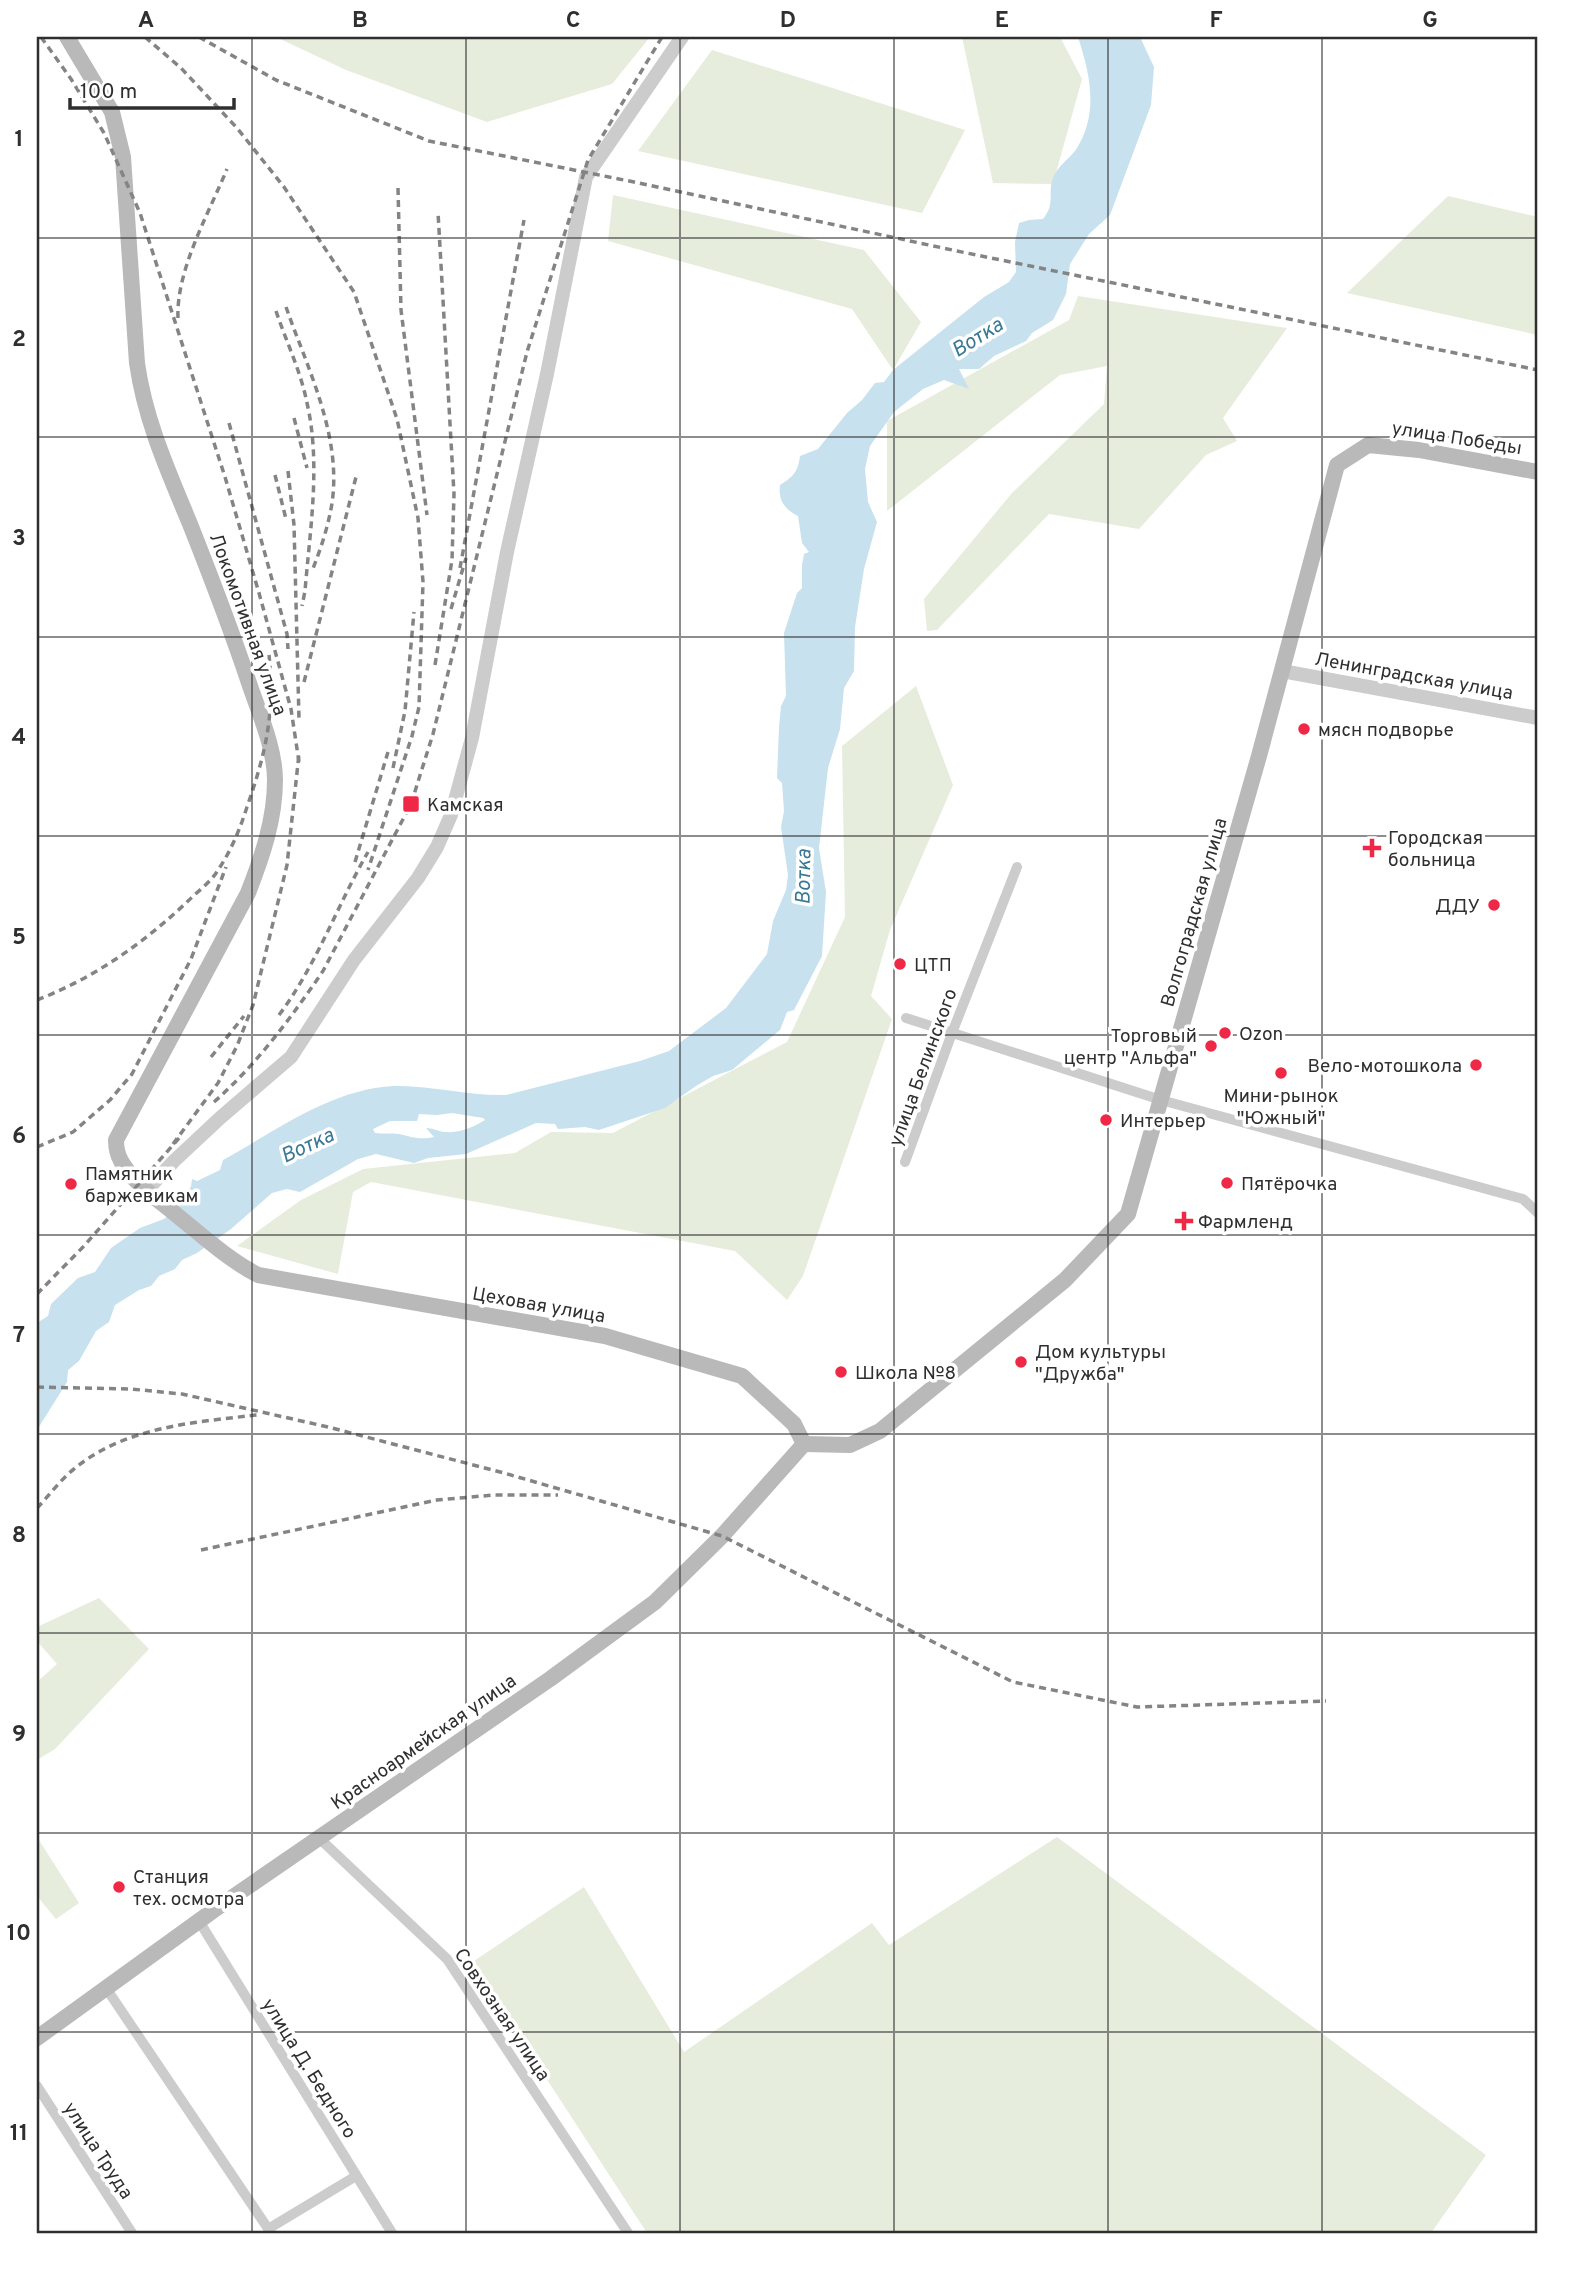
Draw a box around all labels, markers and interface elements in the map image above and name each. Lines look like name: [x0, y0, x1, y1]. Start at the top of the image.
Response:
text: A: [138, 7, 154, 36]
text: B: [352, 7, 368, 36]
text: C: [566, 7, 580, 36]
text: D: [780, 7, 796, 36]
text: E: [995, 7, 1009, 36]
text: F: [1209, 7, 1223, 36]
text: G: [1422, 7, 1438, 36]
scale bar: [70, 66, 234, 110]
text: 100 m: [80, 79, 137, 106]
text: 1: [14, 126, 24, 155]
water label: Вотка: [947, 312, 1009, 365]
text: 2: [12, 326, 26, 355]
street label: улица Победы: [1390, 417, 1524, 461]
text: 3: [12, 525, 26, 554]
street label: Локомотивная улица: [203, 530, 291, 719]
street label: Ленинградская улица: [1313, 648, 1515, 706]
place label: мясн подворье: [1318, 719, 1454, 743]
marker: мясн подворье: [1296, 721, 1312, 737]
text: 4: [12, 724, 26, 753]
marker: Камская: [401, 794, 421, 814]
place label: Камская: [427, 794, 504, 818]
street label: Волгоградская улица: [1156, 815, 1233, 1010]
place label: Городская больница: [1388, 827, 1483, 873]
marker: Городская больница: [1362, 838, 1382, 858]
water label: Вотка: [791, 849, 818, 905]
place label: ДДУ: [1435, 895, 1480, 919]
marker: ДДУ: [1486, 897, 1502, 913]
text: 5: [12, 924, 26, 953]
place label: ЦТП: [914, 954, 952, 978]
marker: ЦТП: [892, 956, 908, 972]
street label: улица Белинского: [884, 986, 964, 1150]
place label: Ozon: [1239, 1023, 1283, 1047]
place label: Торговый центр "Альфа": [1064, 1025, 1197, 1071]
marker: Ozon: [1217, 1025, 1233, 1041]
marker: Торговый центр "Альфа": [1203, 1038, 1219, 1054]
place label: Вело-мотошкола: [1307, 1055, 1462, 1079]
marker: Вело-мотошкола: [1468, 1057, 1484, 1073]
marker: Мини-рынок "Южный": [1273, 1065, 1289, 1081]
place label: Мини-рынок "Южный": [1223, 1085, 1339, 1131]
place label: Интерьер: [1120, 1110, 1206, 1134]
marker: Интерьер: [1098, 1112, 1114, 1128]
water label: Вотка: [277, 1122, 339, 1170]
text: 6: [12, 1123, 26, 1152]
place label: Памятник баржевикам: [85, 1163, 198, 1209]
place label: Пятёрочка: [1241, 1173, 1337, 1197]
marker: Пятёрочка: [1219, 1175, 1235, 1191]
marker: Памятник баржевикам: [63, 1176, 79, 1192]
place label: Фармленд: [1198, 1211, 1293, 1235]
marker: Фармленд: [1176, 1213, 1192, 1229]
street label: Цеховая улица: [470, 1282, 607, 1329]
text: 7: [13, 1322, 25, 1351]
place label: Дом культуры "Дружба": [1035, 1341, 1166, 1387]
marker: Дом культуры "Дружба": [1013, 1354, 1029, 1370]
place label: Школа №8: [855, 1362, 956, 1386]
marker: Школа №8: [833, 1364, 849, 1380]
text: 8: [12, 1522, 26, 1551]
street label: Красноармейская улица: [327, 1669, 521, 1816]
text: 9: [12, 1721, 26, 1750]
place label: Станция тех. осмотра: [133, 1866, 244, 1912]
marker: Станция тех. осмотра: [111, 1879, 127, 1895]
text: 10: [7, 1920, 31, 1949]
street label: Совхозная улица: [448, 1944, 555, 2086]
street label: улица Д. Бедного: [256, 1995, 361, 2144]
street label: улица Труда: [57, 2098, 138, 2204]
text: 11: [10, 2120, 28, 2149]

